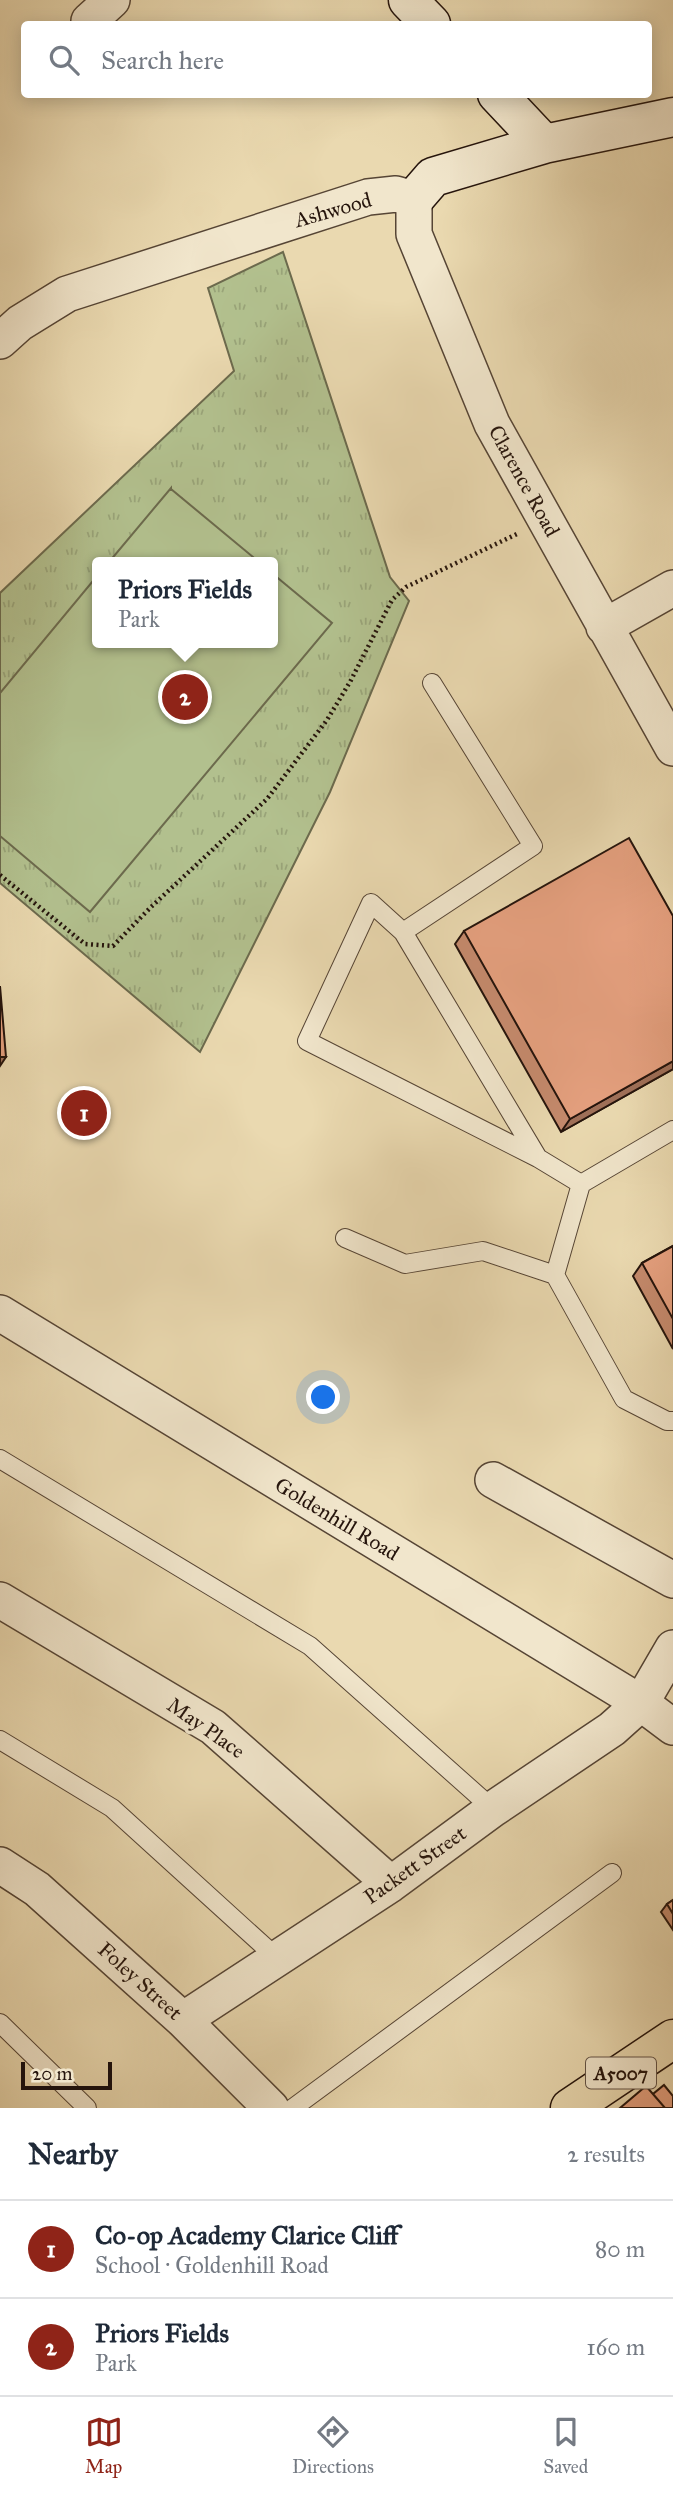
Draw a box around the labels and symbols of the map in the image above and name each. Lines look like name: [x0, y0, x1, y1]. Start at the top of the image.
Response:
street label: Ashwood: [291, 187, 375, 234]
street label: Clarence Road: [483, 421, 566, 542]
pin: 2: [162, 671, 208, 723]
pin: 1: [61, 1087, 107, 1139]
your location: [306, 1380, 340, 1414]
street label: Goldenhill Road: [270, 1472, 404, 1567]
street label: May Place: [162, 1692, 250, 1764]
street label: Packett Street: [359, 1820, 472, 1910]
street label: Foley Street: [92, 1936, 188, 2026]
road number: A5007: [586, 2058, 656, 2088]
scale bar: [21, 2059, 112, 2091]

